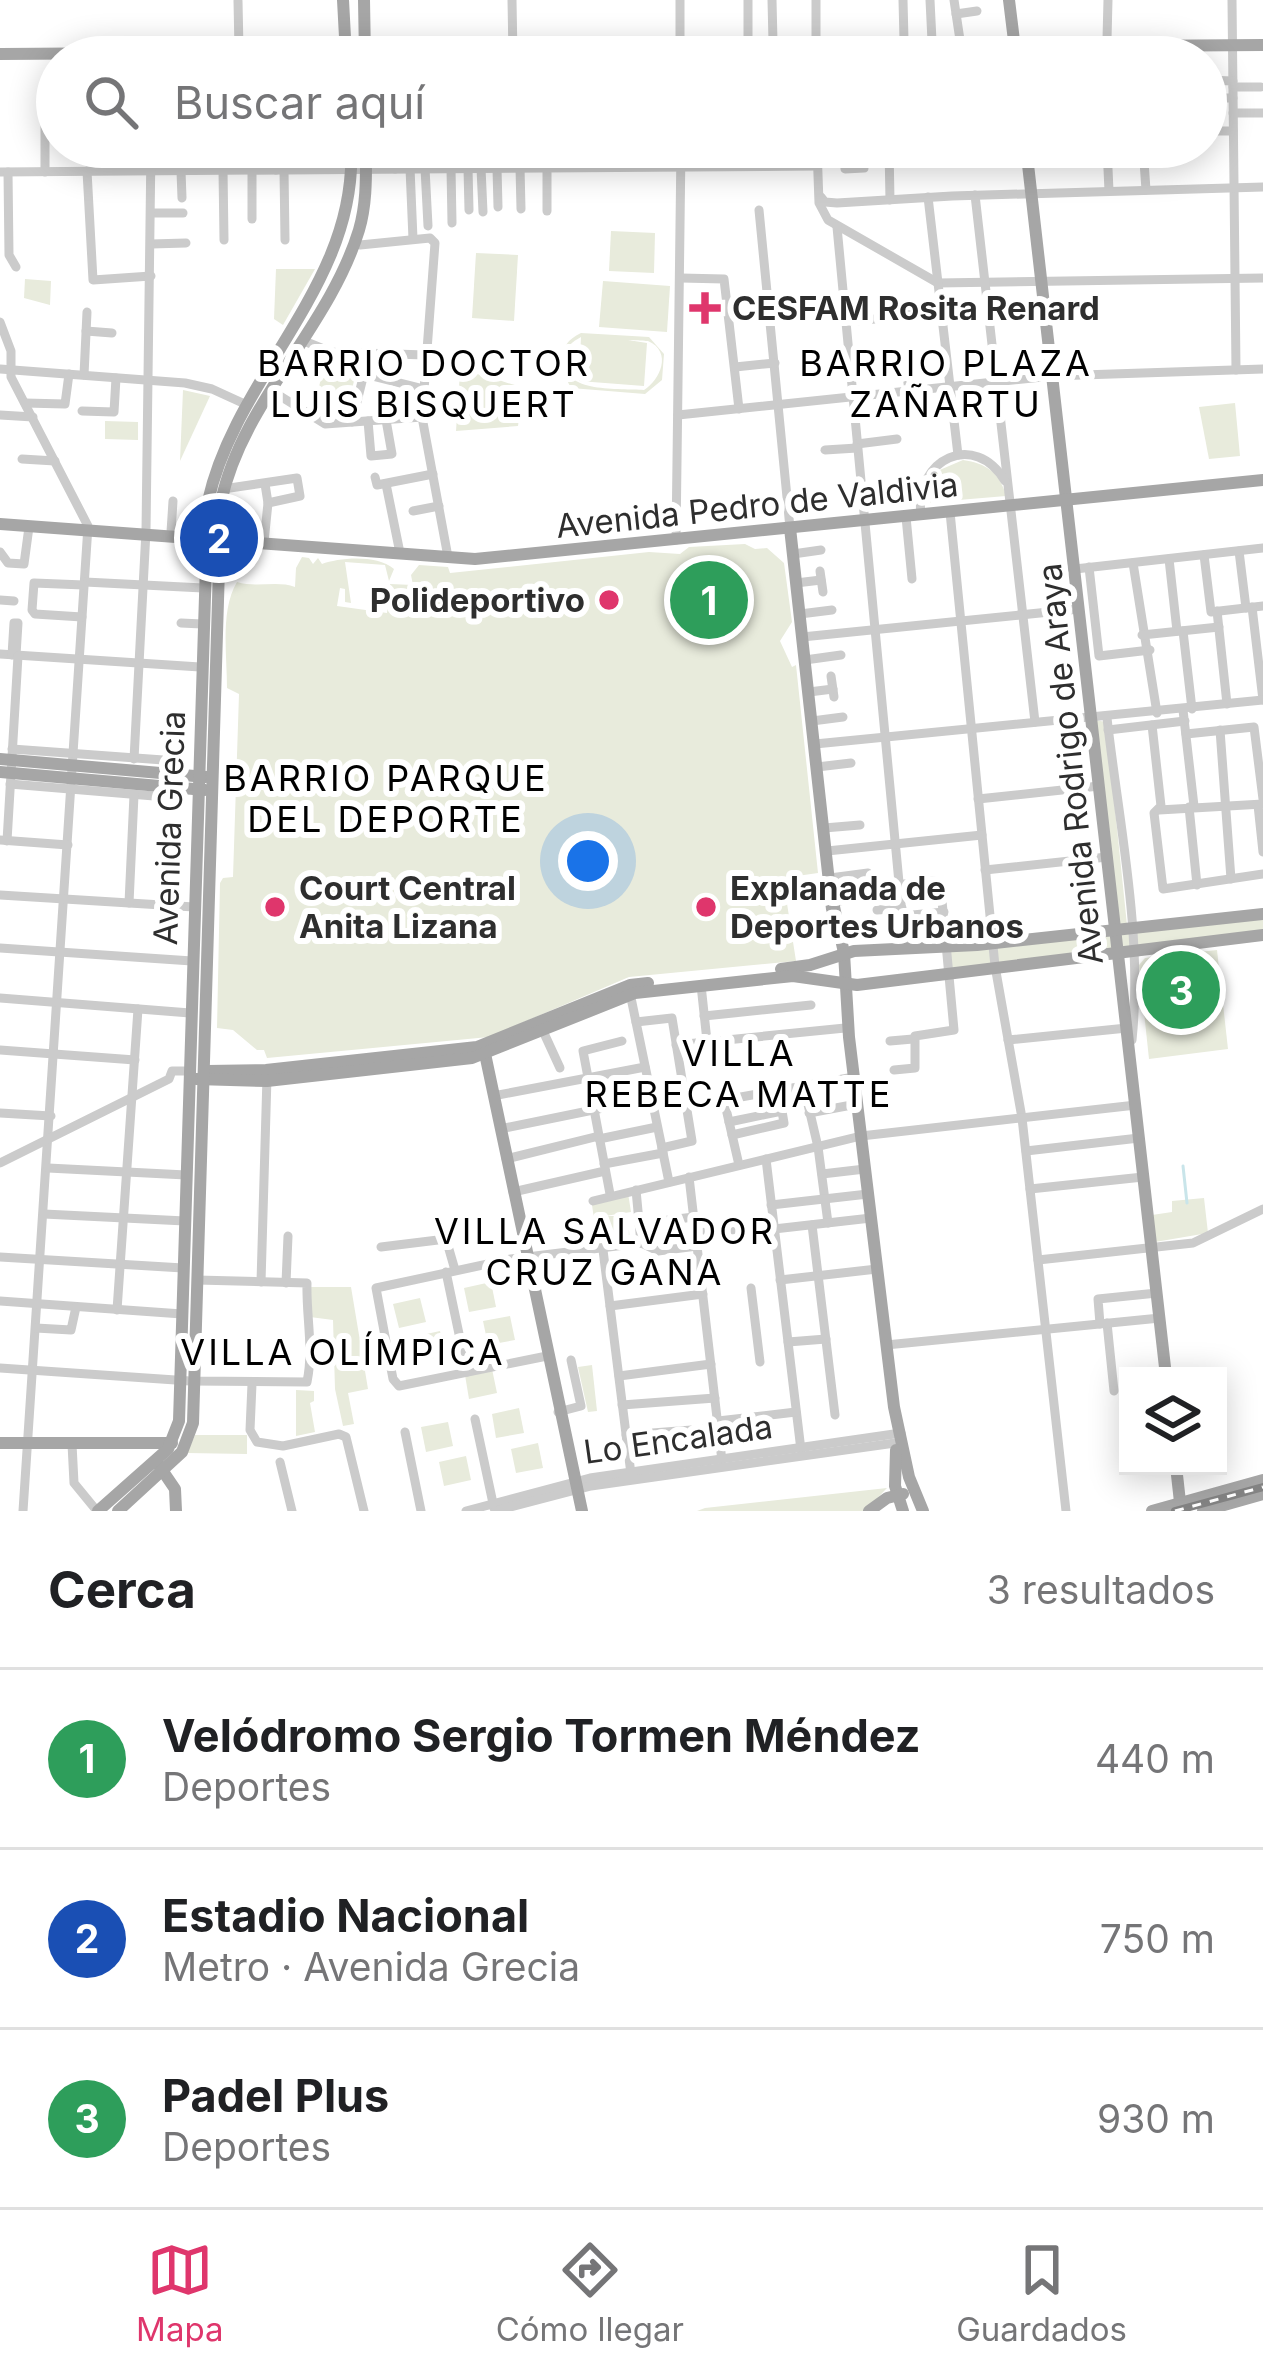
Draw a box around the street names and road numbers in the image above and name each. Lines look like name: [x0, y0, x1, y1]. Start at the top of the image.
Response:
street label: Avenida Pedro de Valdivia: [554, 464, 960, 546]
street label: Avenida Rodrigo de Araya: [1029, 561, 1111, 967]
street label: Avenida Grecia: [145, 710, 193, 946]
street label: Lo Encalada: [581, 1406, 775, 1472]

